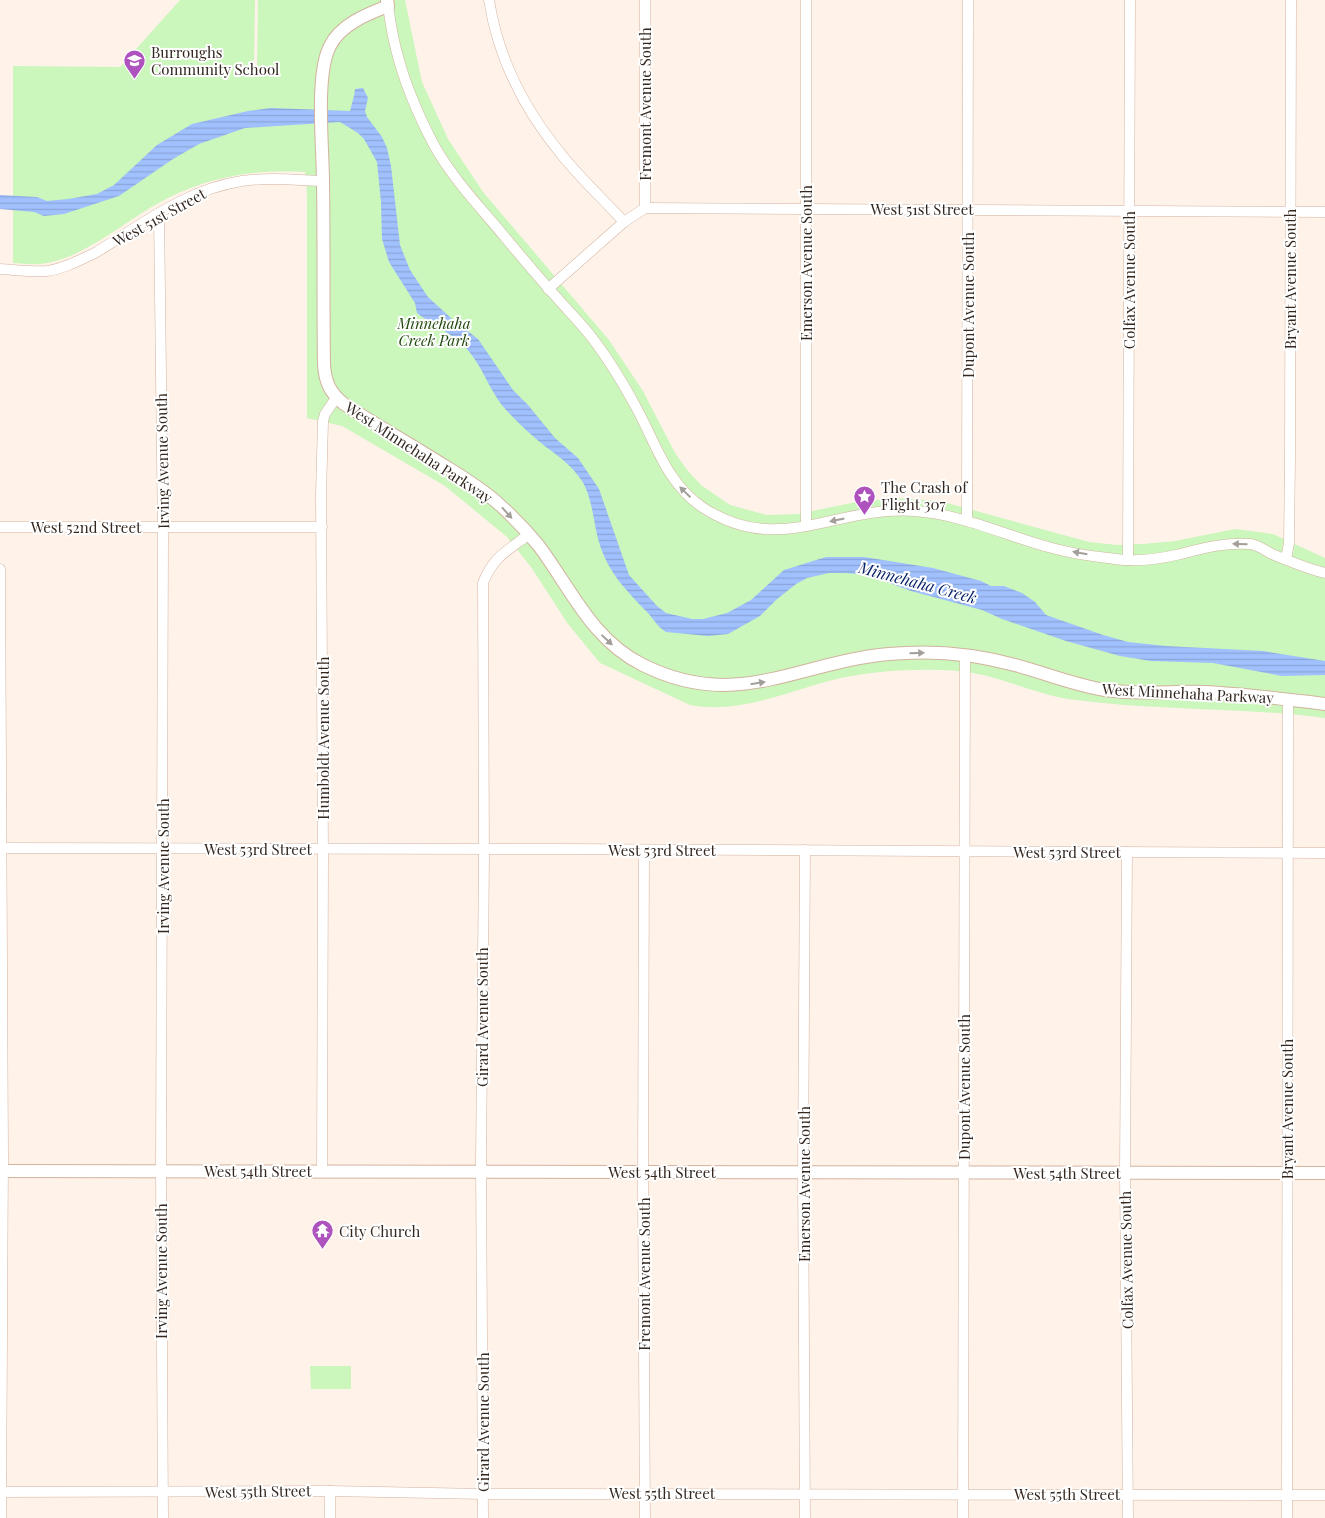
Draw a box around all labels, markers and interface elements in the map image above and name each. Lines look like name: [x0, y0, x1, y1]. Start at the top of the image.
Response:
street label: Fremont Avenue South: [635, 27, 655, 181]
place label: Burroughs Community School: [151, 42, 279, 79]
school or university icon: Burroughs Community School: [123, 49, 147, 80]
street label: West 51st Street: [108, 183, 210, 251]
street label: Emerson Avenue South: [796, 185, 816, 341]
street label: West 51st Street: [869, 199, 974, 219]
street label: Bryant Avenue South: [1280, 209, 1300, 349]
street label: Colfax Avenue South: [1119, 211, 1139, 349]
street label: Dupont Avenue South: [958, 232, 978, 378]
park label: Minnehaha Creek Park: [396, 313, 471, 350]
street label: Irving Avenue South: [151, 393, 173, 529]
street label: West Minnehaha Parkway: [341, 396, 497, 507]
place label: The Crash of Flight 307: [881, 477, 968, 514]
place icon: The Crash of Flight 307: [853, 484, 877, 515]
one-way arrow: [680, 486, 692, 498]
one-way arrow: [501, 506, 513, 518]
one-way arrow: [829, 516, 844, 524]
street label: West 52nd Street: [30, 517, 142, 537]
one-way arrow: [1232, 540, 1248, 548]
one-way arrow: [1072, 549, 1088, 557]
water label: Minnehaha Creek: [856, 556, 979, 608]
one-way arrow: [601, 634, 613, 646]
one-way arrow: [909, 649, 925, 657]
street label: Humboldt Avenue South: [313, 656, 333, 820]
one-way arrow: [750, 678, 766, 686]
street label: West Minnehaha Parkway: [1101, 678, 1275, 708]
street label: Irving Avenue South: [153, 798, 173, 934]
street label: West 53rd Street: [203, 839, 313, 859]
street label: West 53rd Street: [607, 840, 717, 860]
street label: West 53rd Street: [1012, 842, 1122, 862]
street label: Girard Avenue South: [472, 947, 492, 1087]
street label: Dupont Avenue South: [954, 1014, 974, 1160]
street label: Bryant Avenue South: [1277, 1039, 1297, 1179]
street label: Emerson Avenue South: [794, 1106, 814, 1262]
street label: West 54th Street: [203, 1161, 312, 1181]
street label: West 54th Street: [607, 1162, 716, 1182]
street label: West 54th Street: [1012, 1163, 1121, 1183]
street label: Colfax Avenue South: [1115, 1190, 1137, 1329]
street label: Fremont Avenue South: [634, 1197, 654, 1351]
street label: Irving Avenue South: [151, 1203, 171, 1339]
temple icon: City Church: [311, 1219, 335, 1250]
place label: City Church: [339, 1221, 420, 1241]
street label: Girard Avenue South: [473, 1352, 493, 1492]
street label: West 55th Street: [204, 1480, 312, 1502]
street label: West 55th Street: [608, 1483, 716, 1503]
street label: West 55th Street: [1013, 1484, 1121, 1504]

